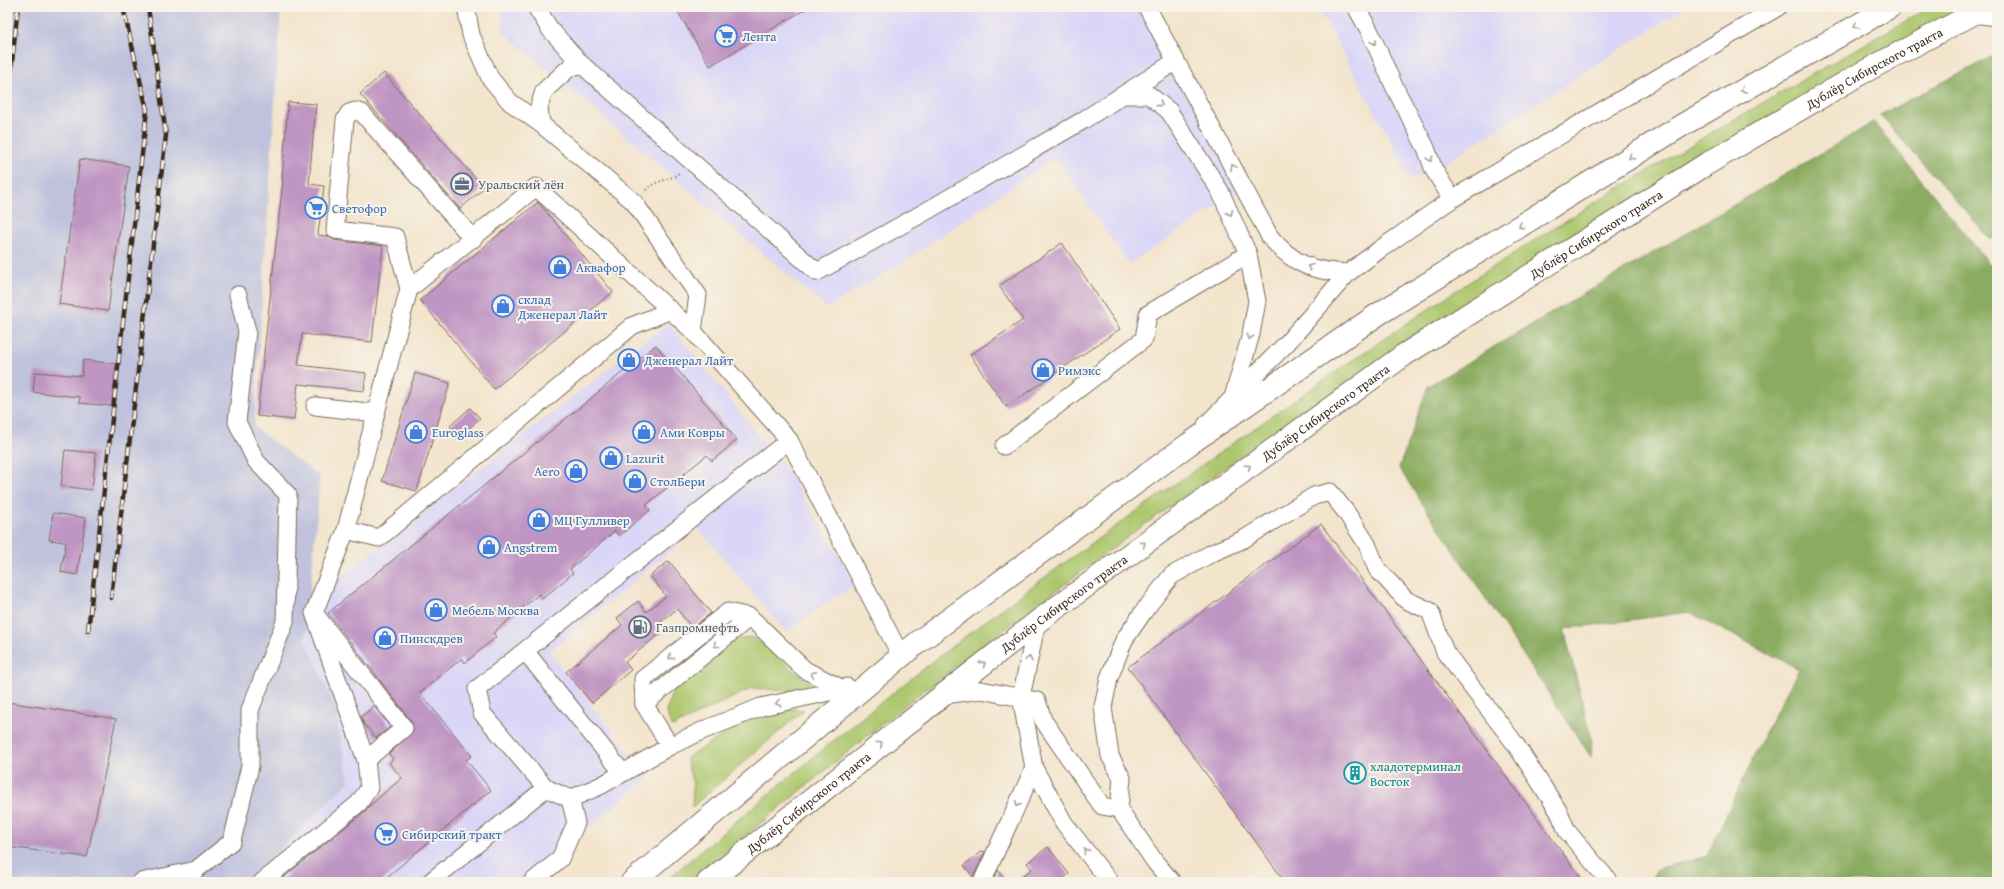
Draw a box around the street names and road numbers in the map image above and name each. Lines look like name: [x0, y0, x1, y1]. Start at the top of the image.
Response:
street label: Дублёр Сибирского тракта: [1801, 22, 1947, 114]
street label: Дублёр Сибирского тракта: [1525, 185, 1667, 284]
street label: Дублёр Сибирского тракта: [1257, 359, 1394, 466]
street label: Дублёр Сибирского тракта: [996, 550, 1132, 658]
street label: Дублёр Сибирского тракта: [742, 747, 875, 859]

